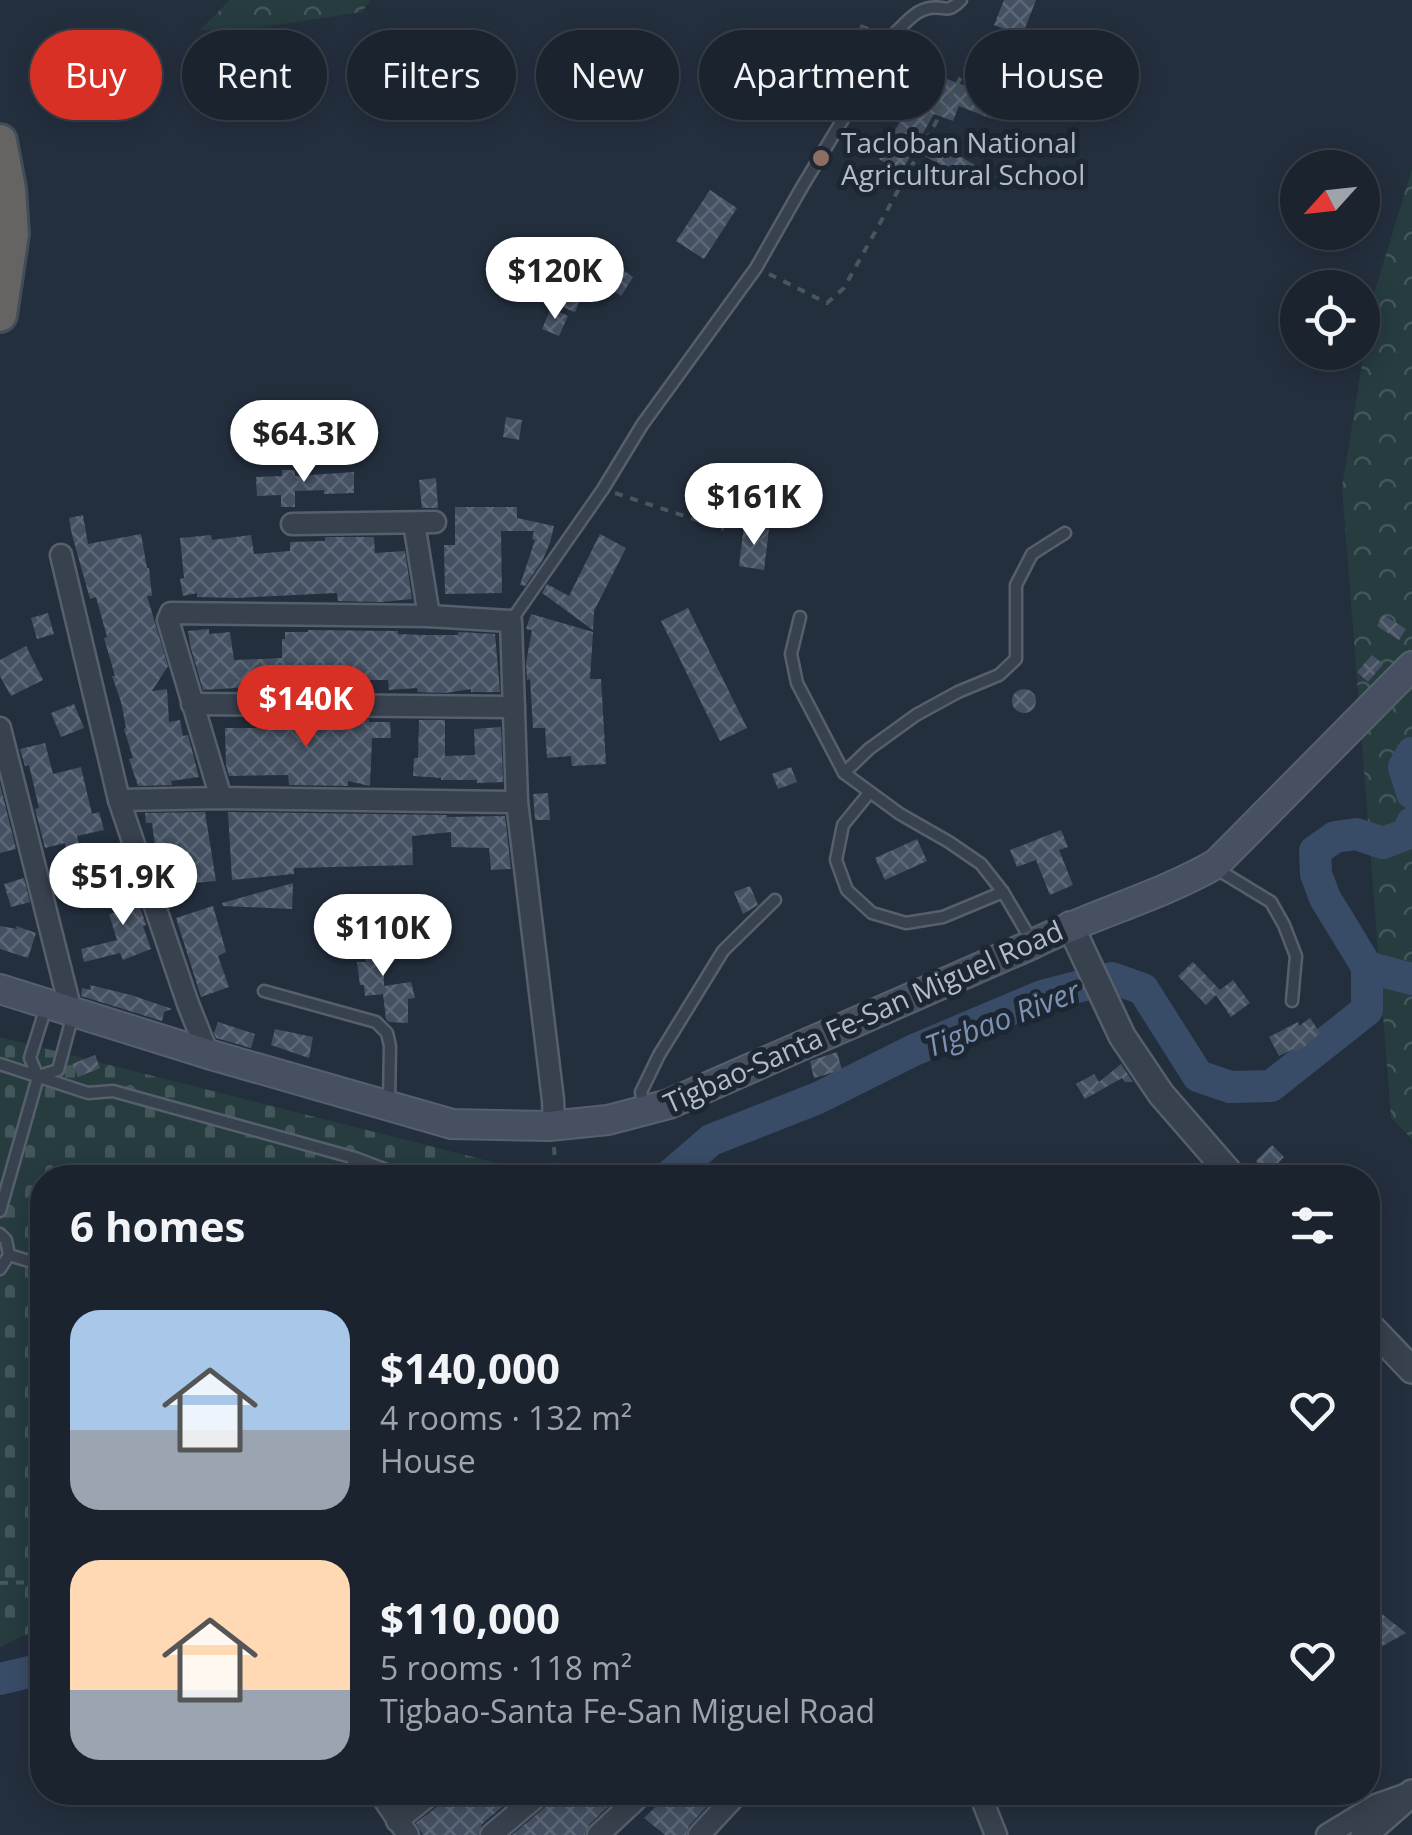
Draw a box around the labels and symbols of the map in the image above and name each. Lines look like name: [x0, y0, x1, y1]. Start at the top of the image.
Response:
place label: Tacloban National Agricultural School: [841, 123, 1085, 193]
marker: Tacloban National Agricultural School: [810, 147, 832, 169]
north arrow: [1280, 150, 1380, 250]
pin: $120K: [485, 237, 625, 322]
pin: $64.3K: [223, 400, 385, 485]
pin: $161K: [684, 463, 824, 548]
pin: $140K: [236, 665, 376, 750]
pin: $51.9K: [42, 843, 204, 928]
pin: $110K: [313, 894, 453, 979]
street label: Tigbao-Santa Fe-San Miguel Road: [657, 911, 1069, 1121]
water label: Tigbao River: [919, 969, 1086, 1066]

